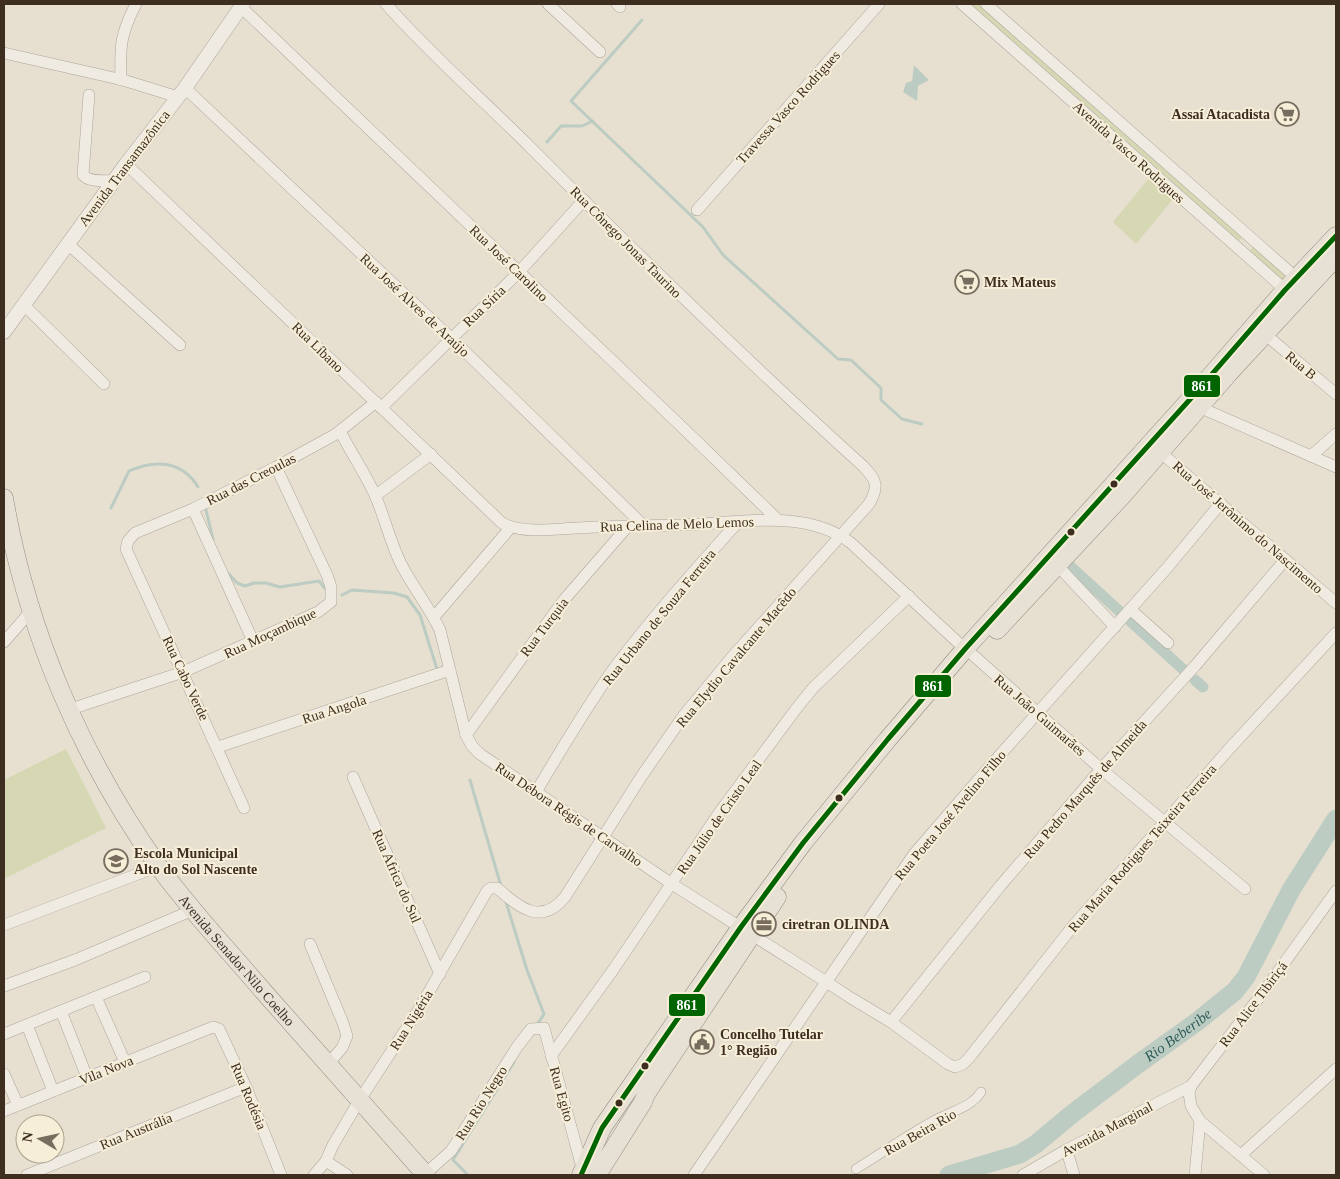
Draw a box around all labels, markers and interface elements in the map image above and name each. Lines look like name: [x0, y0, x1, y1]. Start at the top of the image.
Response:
street label: Travessa Vasco Rodrigues: [734, 48, 843, 167]
street label: Avenida Vasco Rodrigues: [1070, 99, 1187, 206]
supermarket icon: Assaí Atacadista: [1274, 101, 1300, 127]
street label: Avenida Transamazônica: [76, 107, 173, 229]
place label: Assaí Atacadista: [1172, 107, 1270, 122]
street label: Rua Cônego Jonas Taurino: [567, 184, 684, 301]
street label: Rua José Carolino: [467, 222, 551, 304]
street label: Rua José Alves de Araújo: [357, 251, 472, 360]
supermarket icon: Mix Mateus: [954, 269, 980, 295]
place label: Mix Mateus: [984, 275, 1056, 290]
street label: Rua Síria: [460, 282, 509, 330]
street label: Rua Líbano: [289, 319, 346, 376]
street label: Rua B: [1282, 348, 1319, 383]
line badge: 861: [1183, 374, 1221, 398]
text: 861: [1192, 379, 1213, 394]
street label: Rua das Creoulas: [204, 451, 298, 508]
street label: Rua José Jerônimo do Nascimento: [1170, 458, 1326, 597]
unlabelled marker: [1109, 479, 1119, 489]
street label: Rua Celina de Melo Lemos: [600, 514, 754, 535]
unlabelled marker: [1066, 527, 1076, 537]
street label: Rua Urbano de Souza Ferreira: [600, 546, 719, 688]
street label: Rua Elydio Cavalcante Macêdo: [674, 584, 799, 730]
street label: Rua Turquia: [517, 594, 572, 660]
street label: Rua Moçambique: [222, 606, 319, 661]
street label: Rua Cabo Verde: [159, 634, 212, 723]
street label: Rua João Guimarães: [991, 672, 1088, 759]
line badge: 861: [914, 674, 952, 698]
text: 861: [923, 679, 944, 694]
street label: Rua Angola: [300, 692, 369, 727]
street label: Rua Pedro Marquês de Almeida: [1021, 716, 1150, 862]
street label: Rua Poeta José Avelino Filho: [892, 747, 1009, 883]
street label: Rua Júlio de Cristo Leal: [674, 757, 765, 877]
street label: Rua Débora Régis de Carvalho: [492, 759, 645, 869]
street label: Rua Maria Rodrigues Teixeira Ferreira: [1065, 761, 1220, 935]
unlabelled marker: [834, 793, 844, 803]
street label: Rua Africa do Sul: [369, 827, 424, 925]
place label: Escola Municipal Alto do Sol Nascente: [134, 846, 257, 877]
school or university icon: Escola Municipal Alto do Sol Nascente: [103, 848, 129, 874]
street label: Avenida Senador Nilo Coelho: [176, 892, 297, 1029]
office icon: ciretran OLINDA: [751, 911, 777, 937]
place label: ciretran OLINDA: [782, 917, 890, 932]
street label: Rua Alice Tibiriçá: [1217, 958, 1291, 1050]
street label: Rua Nigéria: [387, 987, 436, 1053]
line badge: 861: [668, 993, 706, 1017]
text: 861: [677, 998, 698, 1013]
water label: Rio Beberibe: [1141, 1005, 1215, 1065]
place label: Concelho Tutelar 1° Região: [720, 1027, 823, 1058]
public building icon: Concelho Tutelar 1° Região: [689, 1029, 715, 1055]
street label: Vila Nova: [77, 1053, 136, 1088]
street label: Rua Rodésia: [228, 1061, 270, 1133]
unlabelled marker: [640, 1061, 650, 1071]
street label: Rua Rio Negro: [453, 1063, 510, 1143]
street label: Rua Egito: [547, 1065, 577, 1123]
unlabelled marker: [614, 1098, 624, 1108]
street label: Avenida Marginal: [1059, 1099, 1155, 1160]
street label: Rua Beira Rio: [882, 1106, 959, 1158]
street label: Rua Austrália: [98, 1110, 175, 1153]
north arrow: [15, 1114, 65, 1164]
text: N: [19, 1131, 36, 1143]

